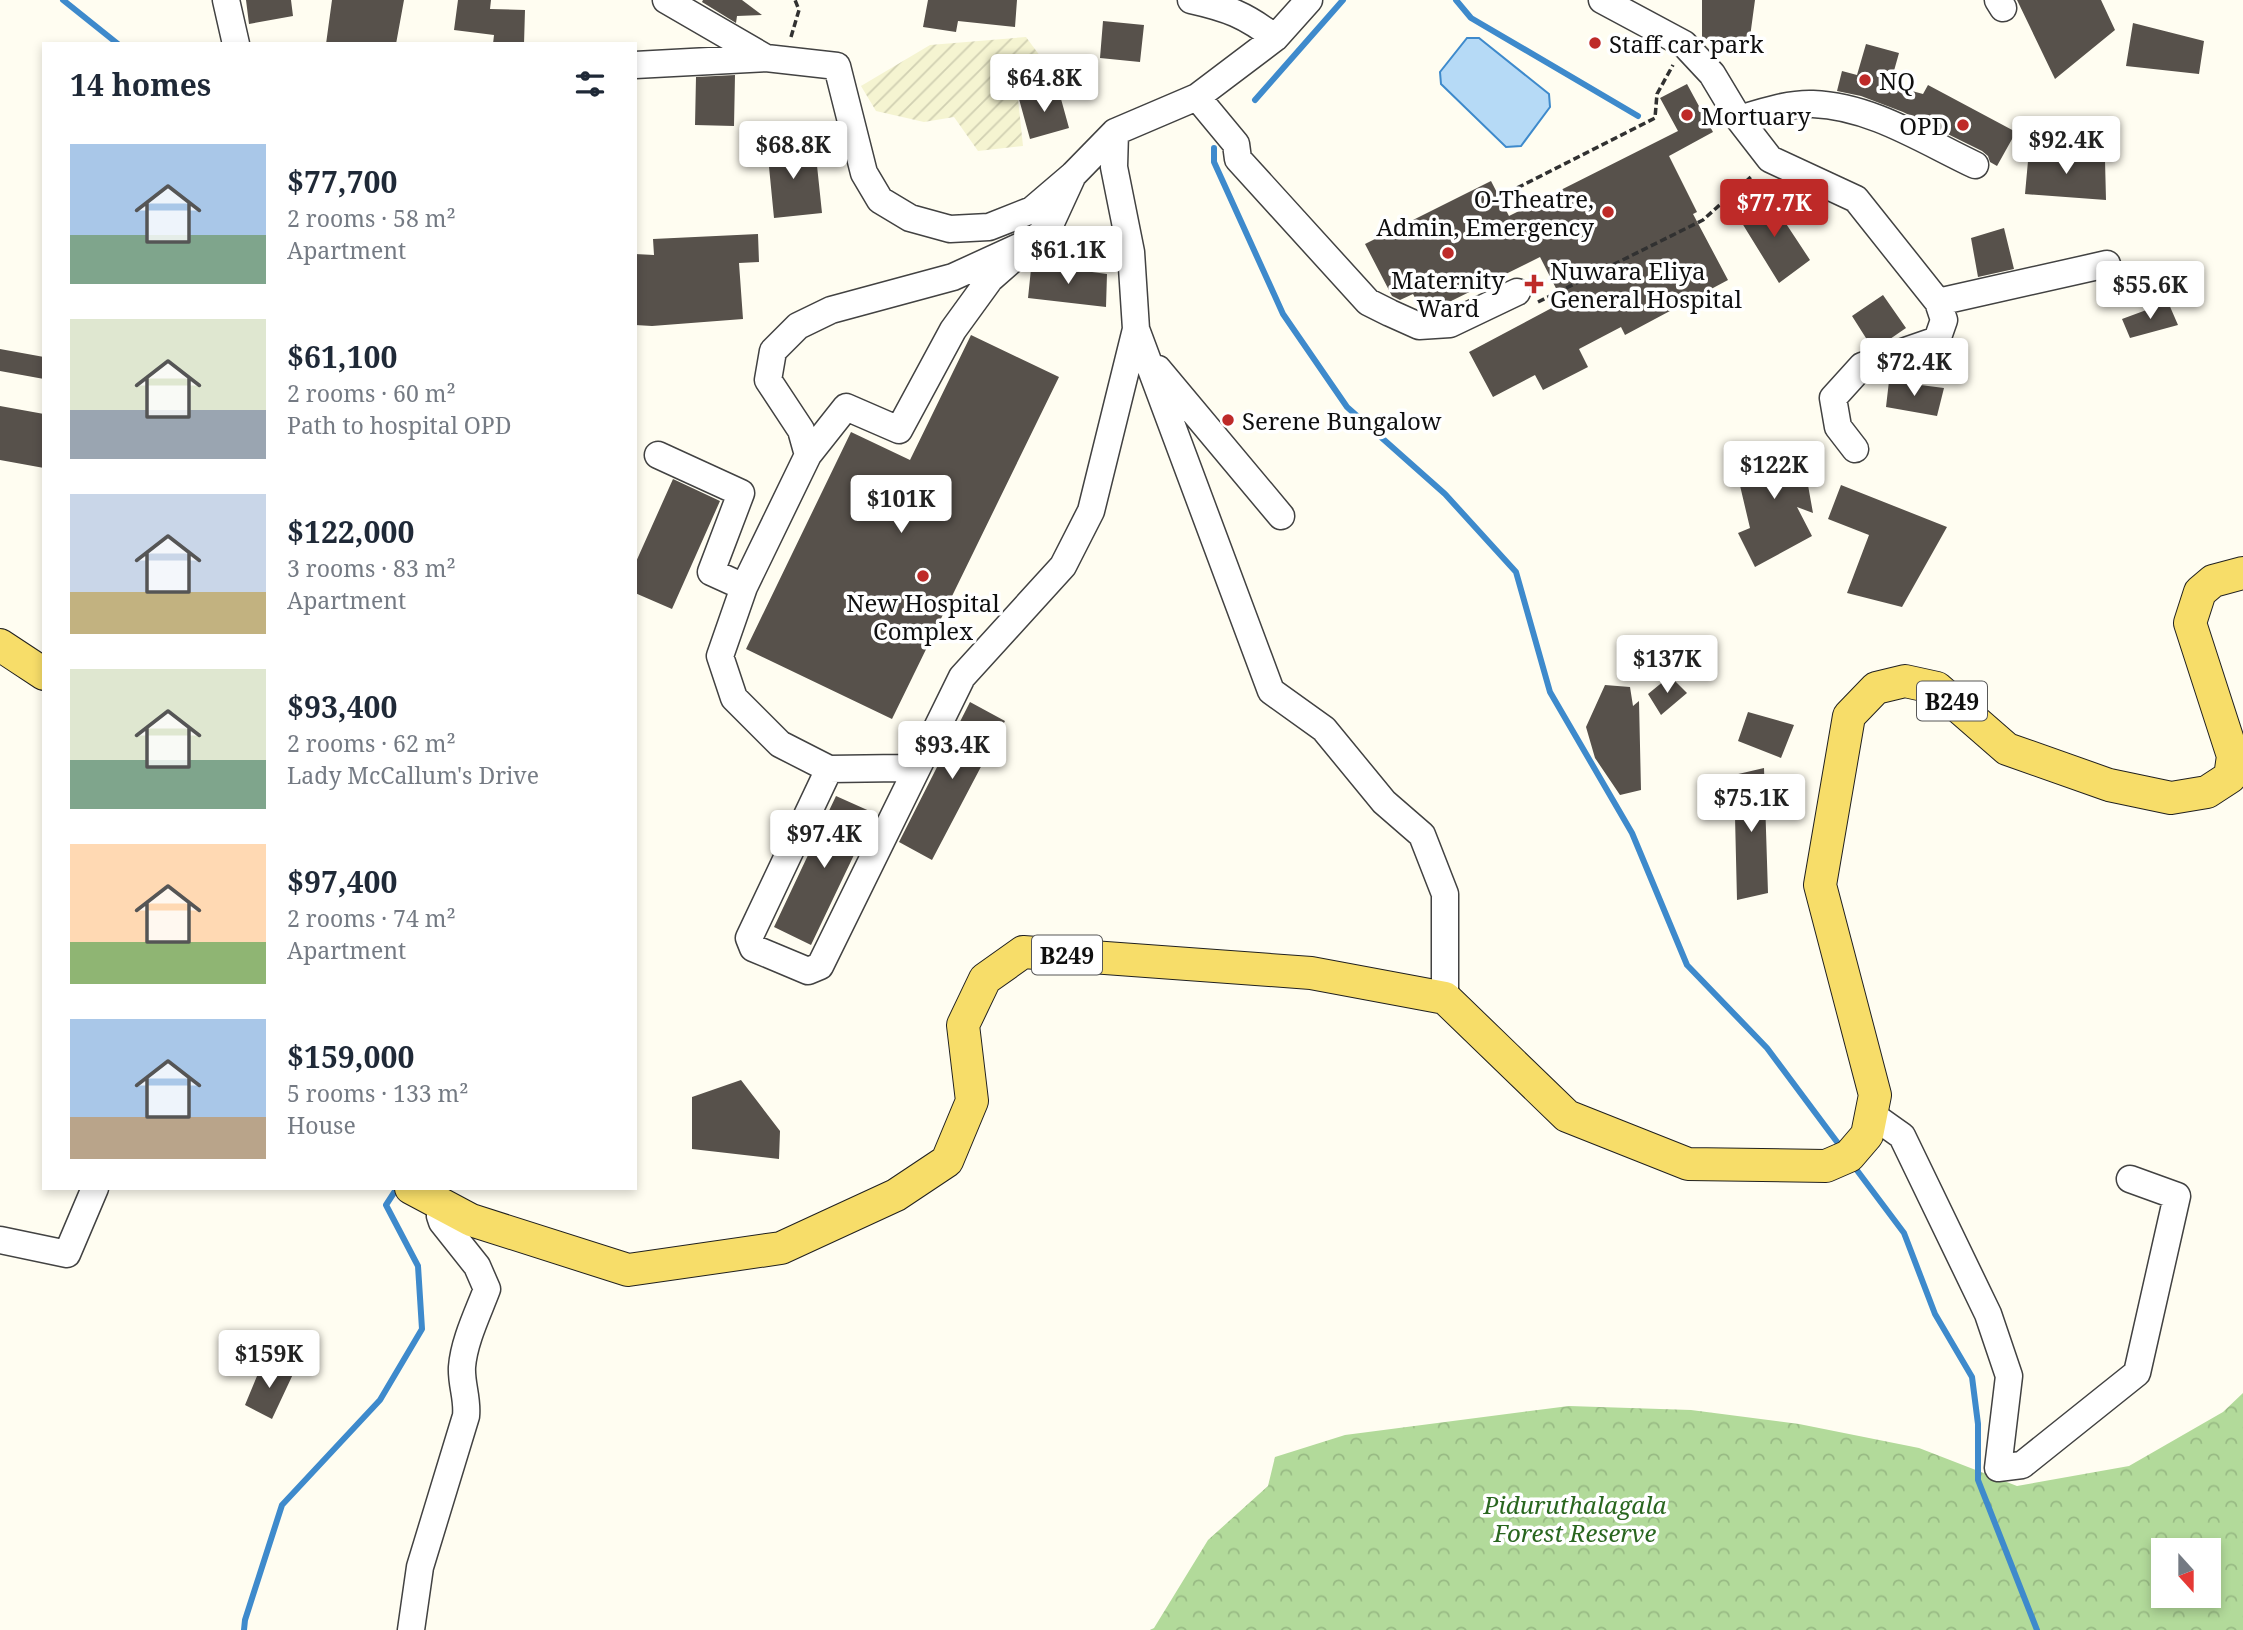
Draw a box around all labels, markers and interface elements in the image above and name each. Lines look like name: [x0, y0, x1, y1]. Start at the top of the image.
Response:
place label: Staff car park: [1609, 27, 1765, 60]
marker: Staff car park: [1587, 35, 1603, 51]
pin: $64.8K: [987, 54, 1101, 114]
text: $64.8K: [1006, 61, 1082, 93]
text: 14 homes: [70, 64, 211, 105]
place label: NQ: [1879, 64, 1915, 97]
icon: filters: [571, 65, 609, 103]
marker: NQ: [1857, 72, 1873, 88]
place label: Mortuary: [1701, 99, 1811, 132]
marker: Mortuary: [1679, 107, 1695, 123]
place label: OPD: [1899, 109, 1949, 142]
pin: $92.4K: [2009, 116, 2123, 176]
marker: OPD: [1955, 117, 1971, 133]
pin: $68.8K: [736, 122, 850, 181]
text: $92.4K: [2028, 123, 2104, 155]
text: $68.8K: [755, 128, 831, 160]
text: $77,700: [287, 161, 398, 202]
icon: home: [126, 172, 210, 256]
pin: $77.7K: [1717, 180, 1831, 239]
place label: O-Theatre, Admin, Emergency: [1376, 182, 1594, 243]
text: $77.7K: [1736, 186, 1812, 218]
text: 2 rooms · 58 m²: [287, 202, 456, 234]
marker: O-Theatre, Admin, Emergency: [1600, 204, 1616, 220]
pin: $61.1K: [1011, 226, 1125, 286]
text: $61.1K: [1030, 233, 1106, 265]
text: Apartment: [287, 234, 406, 266]
marker: Maternity Ward: [1440, 245, 1456, 261]
place label: Nuwara Eliya General Hospital: [1550, 254, 1742, 315]
pin: $55.6K: [2093, 262, 2207, 321]
place label: Maternity Ward: [1391, 263, 1505, 324]
text: $55.6K: [2112, 268, 2188, 300]
marker: Nuwara Eliya General Hospital: [1524, 274, 1544, 294]
text: $61,100: [287, 336, 398, 377]
pin: $72.4K: [1857, 338, 1971, 398]
text: $72.4K: [1876, 345, 1952, 377]
icon: home: [126, 347, 210, 431]
text: 2 rooms · 60 m²: [287, 377, 456, 409]
place label: Serene Bungalow: [1242, 404, 1442, 437]
text: Path to hospital OPD: [287, 409, 511, 441]
marker: Serene Bungalow: [1220, 412, 1236, 428]
pin: $122K: [1725, 442, 1823, 501]
text: $122K: [1740, 448, 1808, 480]
pin: $101K: [852, 476, 950, 535]
text: $101K: [867, 482, 935, 514]
text: $122,000: [287, 511, 414, 552]
icon: home: [126, 522, 210, 606]
text: 3 rooms · 83 m²: [287, 552, 456, 584]
marker: New Hospital Complex: [915, 568, 931, 584]
text: Apartment: [287, 584, 406, 616]
place label: New Hospital Complex: [846, 586, 1000, 647]
pin: $137K: [1618, 636, 1716, 695]
text: $137K: [1633, 642, 1701, 674]
road number: B249: [1917, 681, 1987, 720]
text: $93,400: [287, 686, 398, 727]
icon: home: [126, 697, 210, 781]
pin: $93.4K: [895, 722, 1009, 781]
text: 2 rooms · 62 m²: [287, 727, 456, 759]
text: $93.4K: [914, 728, 990, 760]
text: Lady McCallum's Drive: [287, 759, 539, 791]
pin: $75.1K: [1694, 774, 1808, 834]
text: $75.1K: [1713, 781, 1789, 813]
pin: $97.4K: [767, 810, 881, 870]
text: $97.4K: [786, 817, 862, 849]
text: $97,400: [287, 861, 398, 902]
icon: home: [126, 872, 210, 956]
text: 2 rooms · 74 m²: [287, 902, 456, 934]
text: Apartment: [287, 934, 406, 966]
road number: B249: [1032, 936, 1102, 974]
text: $159,000: [287, 1036, 414, 1077]
icon: home: [126, 1047, 210, 1131]
text: 5 rooms · 133 m²: [287, 1077, 469, 1109]
text: House: [287, 1109, 356, 1141]
pin: $159K: [220, 1330, 318, 1390]
text: $159K: [235, 1337, 303, 1369]
park label: Piduruthalagala Forest Reserve: [1483, 1488, 1666, 1549]
north arrow: [2151, 1538, 2221, 1608]
map controls: [2151, 1538, 2221, 1608]

